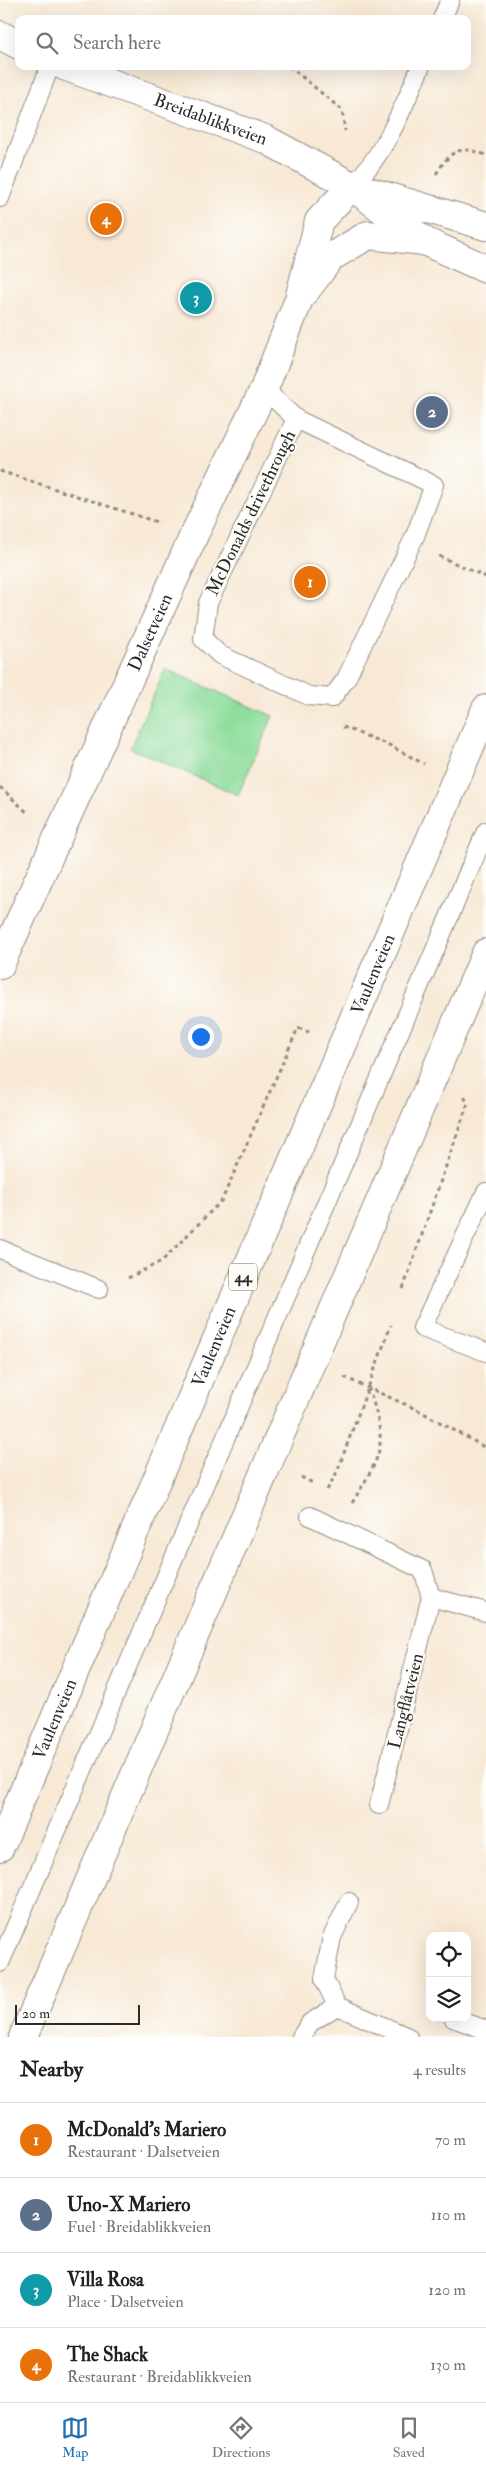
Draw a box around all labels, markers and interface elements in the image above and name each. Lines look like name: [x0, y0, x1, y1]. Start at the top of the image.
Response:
search box: [15, 15, 471, 70]
icon: search: [33, 29, 61, 57]
text: Search here: [73, 31, 161, 55]
street label: Breidablikkveien: [151, 88, 270, 150]
pin: 4: [90, 200, 122, 238]
pin: 3: [180, 279, 212, 317]
pin: 2: [416, 393, 448, 431]
street label: McDonalds drivethrough: [201, 426, 301, 599]
pin: 1: [294, 563, 326, 601]
street label: Dalsetveien: [123, 590, 178, 675]
street label: Vaulenveien: [345, 930, 400, 1018]
your location: [188, 1024, 214, 1050]
road number: 44: [229, 1264, 257, 1290]
street label: Vaulenveien: [186, 1303, 241, 1391]
street label: Langflåtveien: [383, 1651, 429, 1751]
street label: Vaulenveien: [27, 1675, 82, 1763]
map controls: [426, 1932, 471, 2022]
button: locate: [426, 1932, 471, 1977]
button: layers: [426, 1977, 471, 2022]
scale bar: [15, 2002, 140, 2025]
text: 20 m: [22, 2005, 50, 2022]
text: Nearby: [20, 2056, 83, 2083]
text: 4 results: [413, 2060, 466, 2080]
text: McDonald's Mariero: [67, 2118, 226, 2142]
text: 1: [33, 2130, 39, 2150]
text: 70 m: [435, 2130, 466, 2150]
text: Restaurant · Dalsetveien: [67, 2142, 220, 2162]
text: Uno-X Mariero: [67, 2193, 190, 2217]
text: 2: [32, 2205, 40, 2225]
text: 110 m: [431, 2205, 466, 2225]
text: Fuel · Breidablikkveien: [67, 2217, 211, 2237]
text: Villa Rosa: [67, 2268, 144, 2292]
text: 3: [33, 2280, 39, 2300]
text: 120 m: [428, 2280, 466, 2300]
text: Place · Dalsetveien: [67, 2292, 184, 2312]
text: The Shack: [67, 2343, 148, 2367]
text: 4: [32, 2355, 40, 2375]
text: 130 m: [430, 2355, 466, 2375]
text: Restaurant · Breidablikkveien: [67, 2367, 252, 2387]
tab: Map: [61, 2414, 89, 2461]
tab: Directions: [212, 2414, 270, 2461]
tab: Saved: [393, 2414, 425, 2461]

